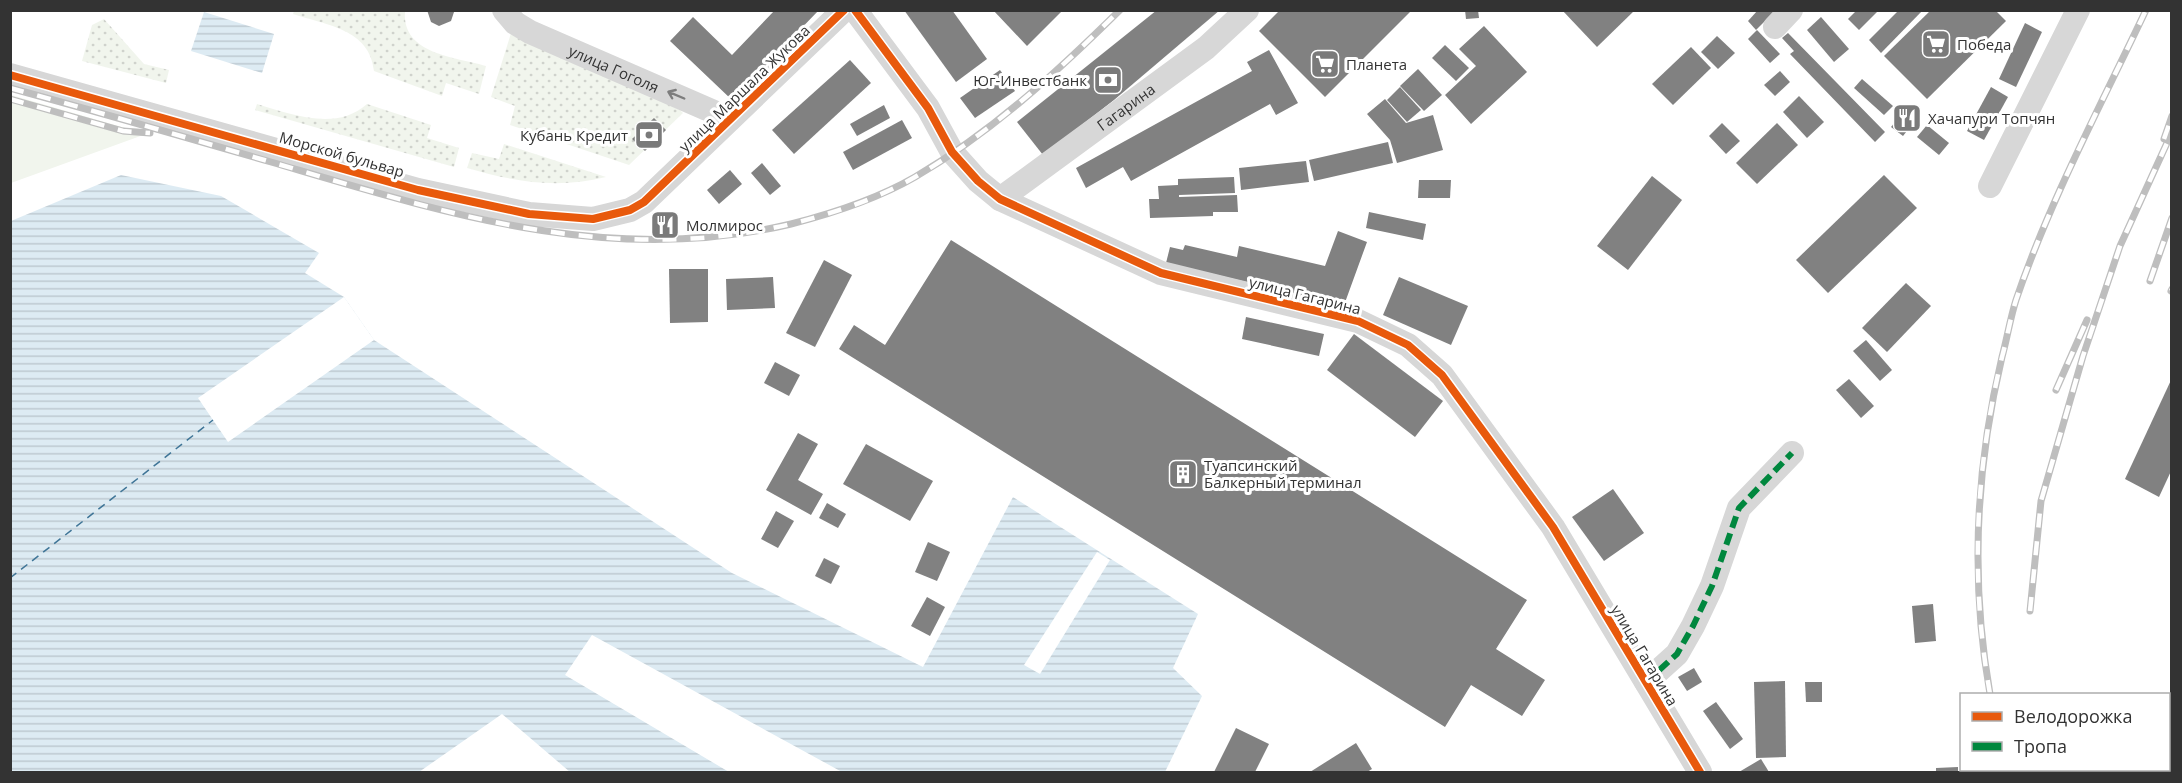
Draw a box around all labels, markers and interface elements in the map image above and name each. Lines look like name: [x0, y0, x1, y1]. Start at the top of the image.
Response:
street label: улица Маршала Жукова: [674, 20, 814, 156]
supermarket icon: Победа: [1920, 28, 1952, 60]
place label: Победа: [1957, 34, 2011, 54]
street label: улица Гоголя: [566, 40, 662, 97]
supermarket icon: Планета: [1309, 48, 1341, 80]
place label: Планета: [1346, 54, 1407, 74]
bank icon: Юг-Инвестбанк: [1092, 64, 1124, 96]
place label: Юг-Инвестбанк: [973, 70, 1087, 90]
street label: Гагарина: [1093, 79, 1159, 135]
one-way arrow: [667, 89, 686, 100]
restaurant icon: Хачапури Топчян: [1891, 102, 1923, 134]
place label: Хачапури Топчян: [1928, 108, 2055, 128]
bank icon: Кубань Кредит: [633, 119, 665, 151]
place label: Кубань Кредит: [520, 125, 628, 145]
street label: Морской бульвар: [277, 127, 407, 181]
restaurant icon: Молмирос: [649, 209, 681, 241]
place label: Молмирос: [686, 215, 763, 235]
street label: улица Гагарина: [1247, 271, 1363, 319]
place label: Туапсинский Балкерный терминал: [1204, 455, 1362, 492]
building icon: Туапсинский Балкерный терминал: [1167, 458, 1199, 490]
street label: улица Гагарина: [1607, 601, 1683, 709]
legend: [1960, 693, 2170, 771]
text: Велодорожка: [2014, 704, 2132, 728]
text: Тропа: [2014, 734, 2067, 758]

